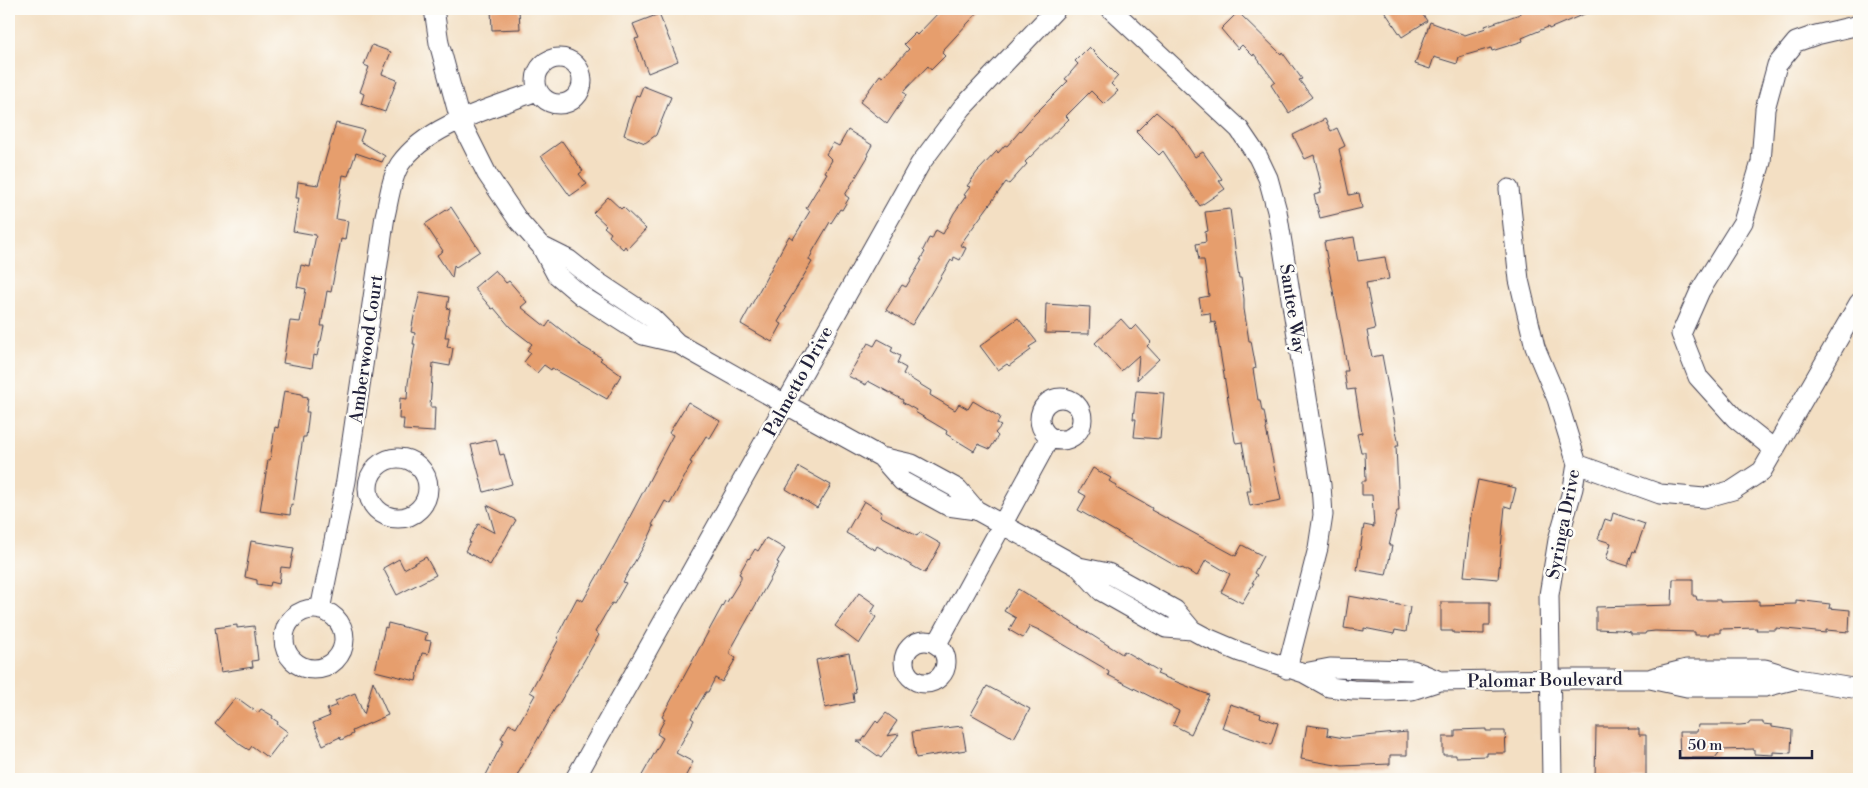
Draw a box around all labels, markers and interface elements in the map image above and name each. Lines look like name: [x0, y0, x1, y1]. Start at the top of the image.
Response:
street label: Santee Way: [1274, 262, 1311, 356]
street label: Amberwood Court: [345, 273, 388, 426]
street label: Palmetto Drive: [759, 322, 838, 441]
street label: Syringa Drive: [1542, 467, 1585, 581]
street label: Palomar Boulevard: [1467, 668, 1624, 693]
scale bar: [1680, 728, 1813, 760]
text: 50 m: [1688, 736, 1722, 755]

